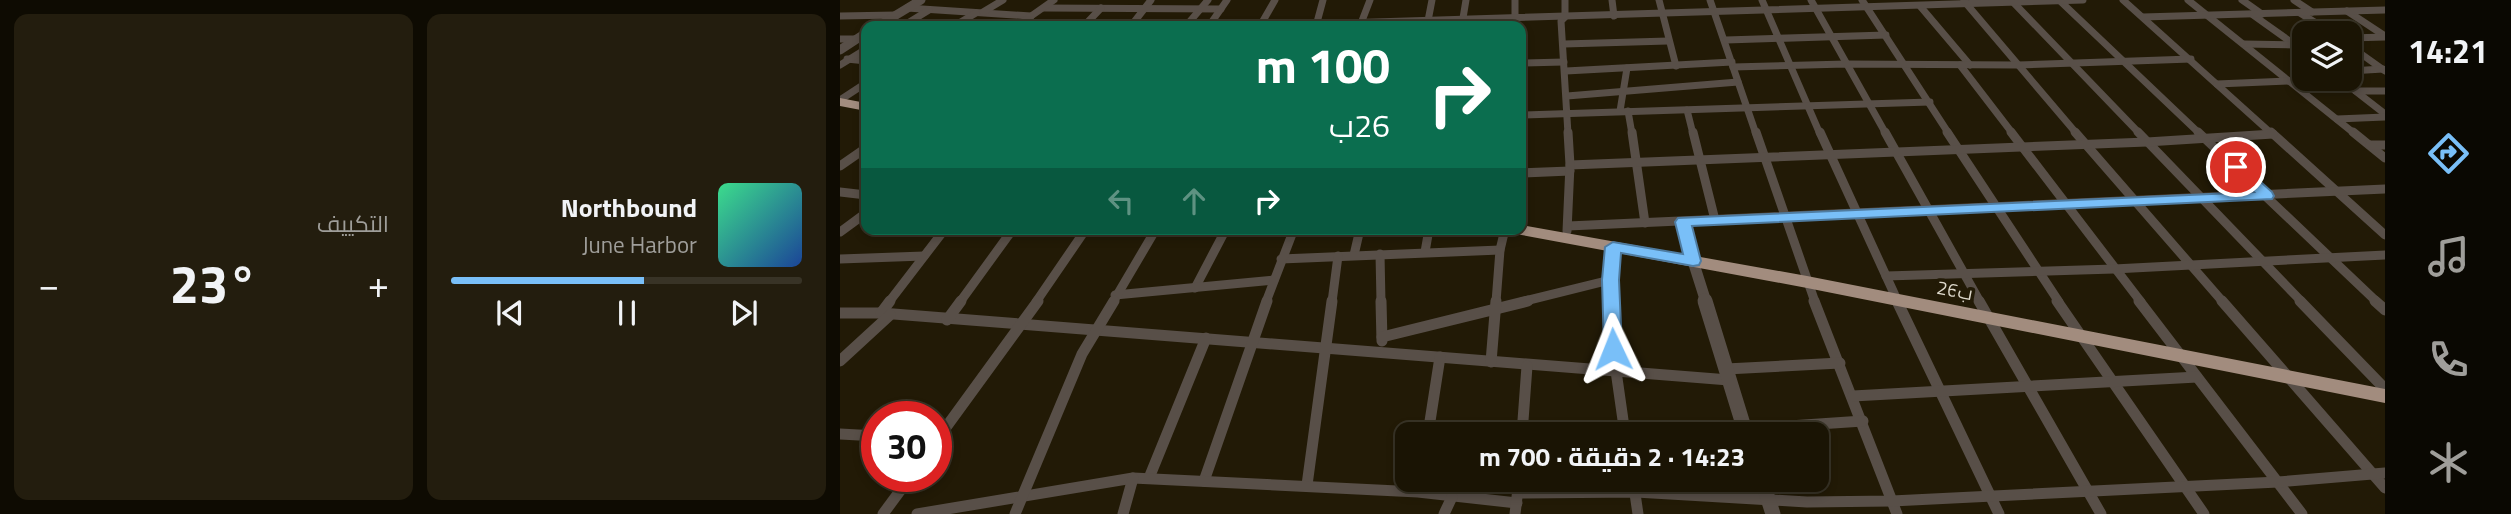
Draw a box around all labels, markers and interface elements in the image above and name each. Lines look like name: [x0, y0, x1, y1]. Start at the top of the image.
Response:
map controls: [2292, 21, 2362, 91]
button: layers: [2292, 21, 2362, 91]
text: 100 m: [1256, 27, 1390, 102]
text: 14:21: [2408, 27, 2488, 75]
icon: right: [1414, 49, 1505, 140]
text: 26ب: [1329, 101, 1390, 149]
icon: directions: [2424, 129, 2473, 178]
pin: [2206, 137, 2266, 197]
icon: arrive: [2217, 148, 2255, 186]
icon: left: [1102, 182, 1140, 220]
icon: ahead: [1175, 182, 1213, 220]
icon: right: [1248, 182, 1286, 220]
text: Northbound: [561, 188, 697, 227]
text: التكييف: [317, 206, 389, 241]
text: June Harbor: [582, 227, 697, 262]
icon: music: [2424, 232, 2473, 281]
text: 23°: [170, 244, 257, 323]
text: −: [38, 255, 59, 313]
text: +: [368, 255, 389, 313]
street label: 26ب: [1935, 272, 1976, 307]
icon: previous: [491, 294, 529, 332]
icon: pause: [608, 294, 646, 332]
icon: next: [725, 294, 763, 332]
position arrow: [1576, 312, 1650, 386]
icon: phone: [2424, 335, 2473, 384]
speed limit sign: 30: [861, 401, 952, 492]
text: 14:23 · 2 دقيقة · 700 m: [1479, 437, 1745, 476]
icon: climate: [2424, 438, 2473, 487]

